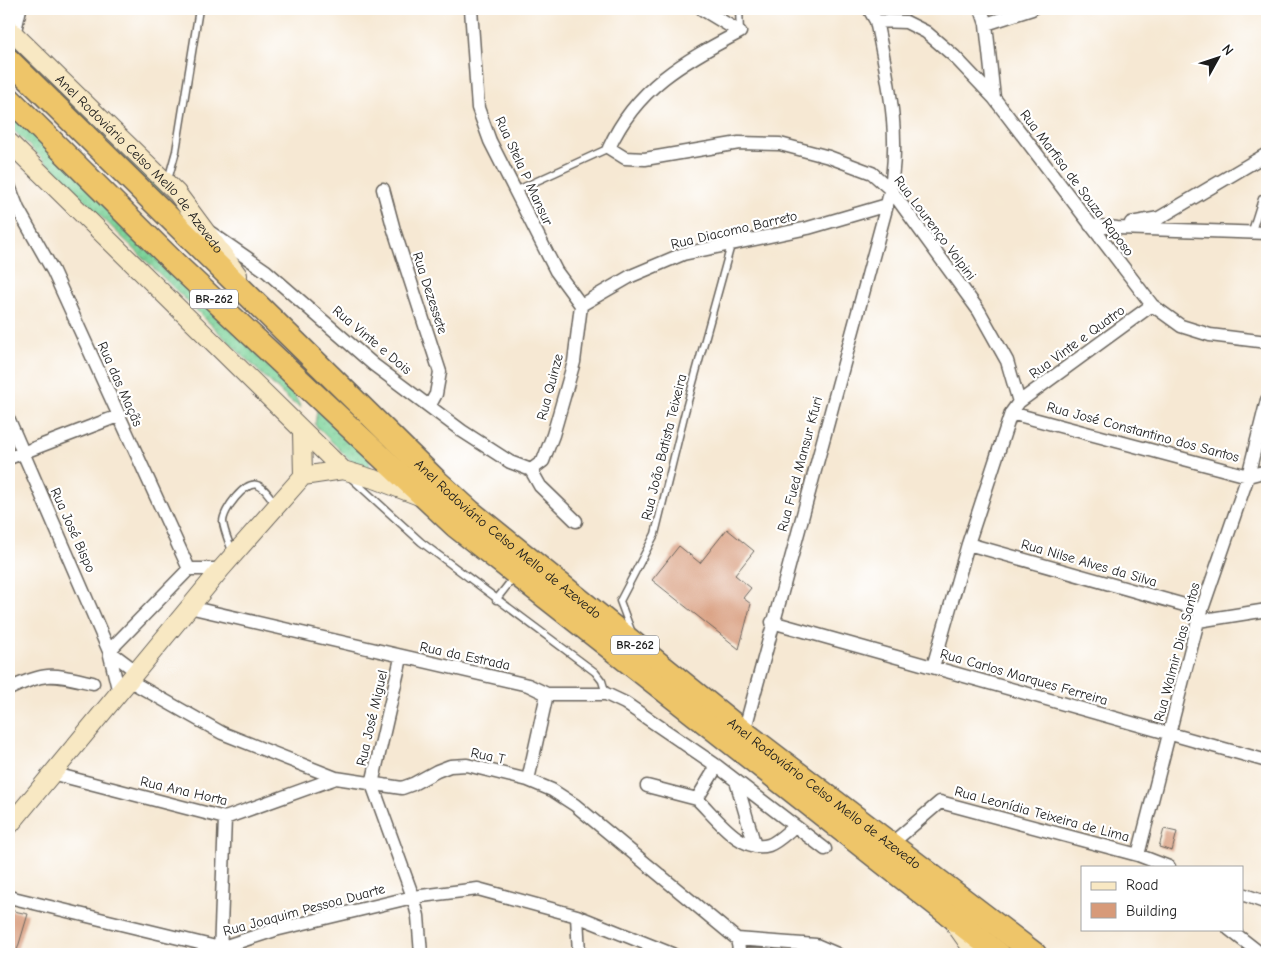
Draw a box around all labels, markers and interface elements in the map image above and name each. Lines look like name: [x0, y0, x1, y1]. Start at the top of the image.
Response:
north arrow: [1194, 32, 1244, 82]
text: N: [1218, 41, 1237, 59]
street label: Anel Rodoviário Celso Mello de Azevedo: [52, 71, 227, 256]
street label: Rua Marfisa de Souza Raposo: [1016, 106, 1138, 260]
street label: Rua Stela P Mansur: [491, 114, 557, 229]
street label: Rua Lourenço Volpini: [890, 172, 980, 284]
street label: Rua Diacomo Barreto: [669, 207, 799, 253]
street label: Rua Dezessete: [409, 250, 451, 336]
road number: BR-262: [190, 290, 238, 308]
street label: Rua Vinte e Dois: [329, 302, 415, 378]
street label: Rua Vinte e Quatro: [1026, 302, 1128, 382]
street label: Rua das Maçãs: [94, 339, 146, 429]
street label: Rua Quinze: [533, 352, 567, 422]
street label: Rua João Batista Teixeira: [638, 372, 690, 522]
street label: Rua Fued Mansur Kfuri: [774, 395, 826, 533]
street label: Rua José Constantino dos Santos: [1045, 398, 1241, 466]
street label: Anel Rodoviário Celso Mello de Azevedo: [411, 455, 605, 622]
street label: Rua José Bispo: [47, 485, 99, 575]
street label: Rua Nilse Alves da Silva: [1019, 535, 1159, 591]
street label: Rua Walmir Dias Santos: [1150, 581, 1204, 723]
road number: BR-262: [611, 636, 659, 654]
street label: Rua da Estrada: [418, 638, 512, 674]
street label: Rua Carlos Marques Ferreira: [938, 645, 1110, 709]
street label: Rua José Miguel: [353, 668, 391, 768]
street label: Anel Rodoviário Celso Mello de Azevedo: [724, 714, 925, 873]
street label: Rua T: [469, 744, 507, 768]
street label: Rua Ana Horta: [139, 773, 229, 809]
street label: Rua Leonídia Teixeira de Lima: [953, 782, 1131, 846]
legend: [1081, 866, 1244, 930]
text: Road: [1126, 876, 1158, 894]
street label: Rua Joaquim Pessoa Duarte: [221, 880, 387, 940]
text: Building: [1126, 902, 1177, 920]

